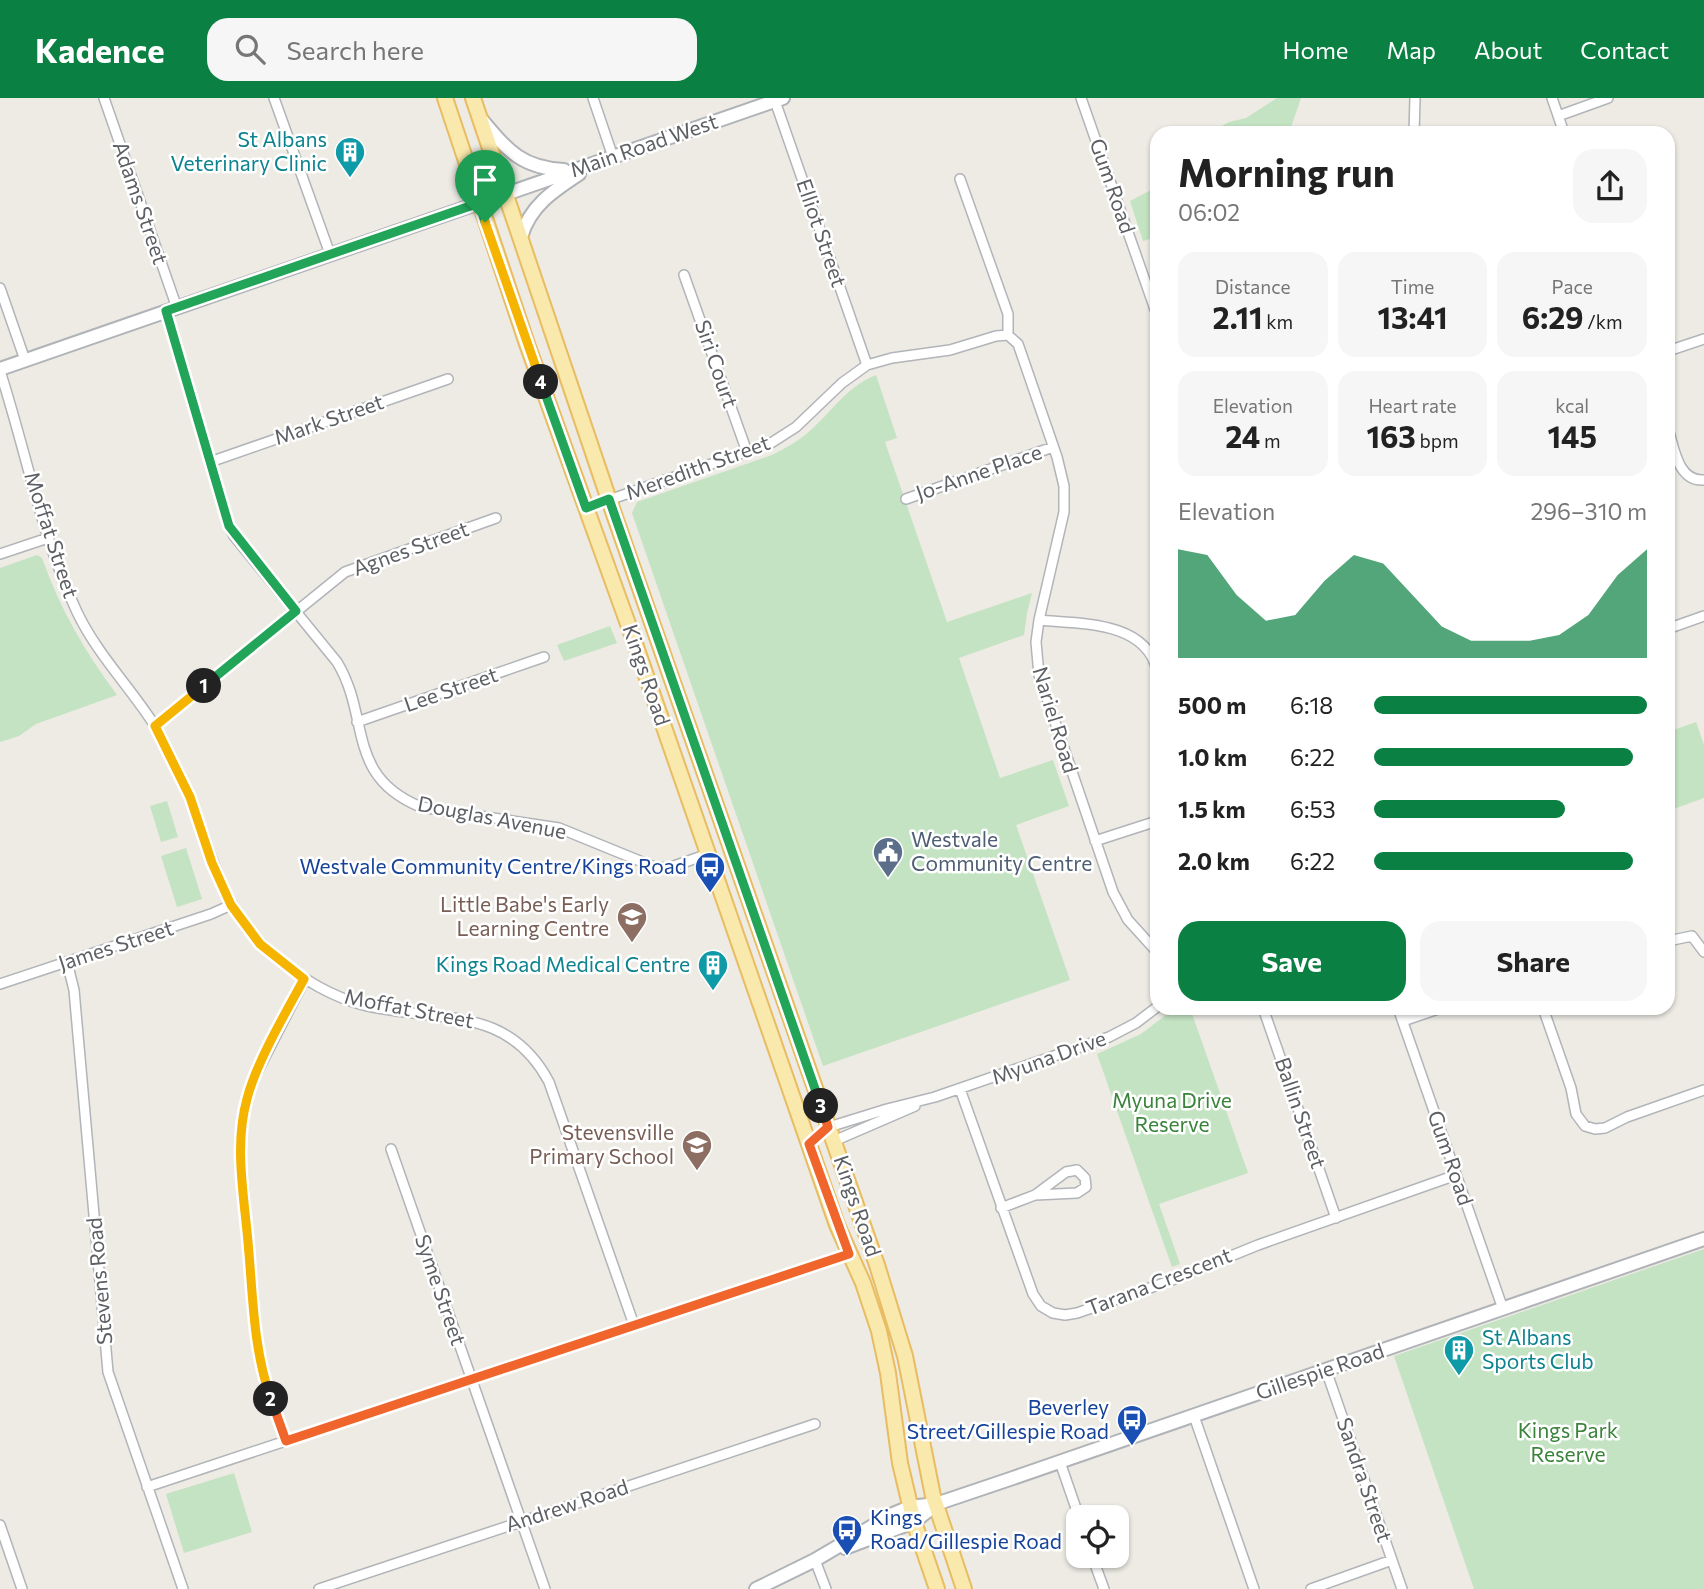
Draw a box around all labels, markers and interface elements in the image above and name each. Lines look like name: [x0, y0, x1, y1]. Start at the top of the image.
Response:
search box: [207, 18, 697, 81]
text: Kadence: [35, 29, 165, 70]
icon: search: [231, 30, 269, 68]
text: Search here: [287, 34, 424, 65]
text: Home: [1283, 35, 1349, 64]
text: Map: [1387, 35, 1436, 64]
text: About: [1474, 35, 1542, 64]
text: Contact: [1580, 35, 1669, 64]
street label: Main Road West: [566, 108, 721, 182]
place label: St Albans Veterinary Clinic: [171, 126, 327, 175]
building icon: St Albans Veterinary Clinic: [333, 135, 367, 179]
street label: Gum Road: [1086, 135, 1141, 236]
street label: Adams Street: [109, 138, 174, 267]
text: Morning run: [1178, 148, 1395, 195]
button: share: [1573, 149, 1647, 223]
pin: [455, 150, 515, 222]
icon: arrive: [466, 161, 504, 199]
street label: Elliot Street: [792, 175, 853, 290]
text: 06:02: [1178, 198, 1240, 226]
text: Distance: [1215, 275, 1291, 298]
text: Time: [1391, 275, 1434, 298]
text: Pace: [1552, 275, 1593, 298]
text: 2.11: [1213, 298, 1263, 335]
text: 13:41: [1377, 298, 1448, 335]
text: 6:29: [1522, 298, 1584, 335]
text: km: [1263, 310, 1293, 333]
text: /km: [1584, 310, 1623, 333]
street label: Siri Court: [691, 316, 744, 411]
pin: 4: [524, 364, 558, 400]
text: 4: [535, 370, 546, 393]
street label: Mark Street: [271, 388, 386, 449]
text: Elevation: [1213, 394, 1293, 417]
text: Heart rate: [1368, 394, 1457, 417]
text: kcal: [1555, 394, 1589, 417]
text: 24: [1225, 417, 1260, 454]
text: 163: [1366, 417, 1416, 454]
text: 145: [1547, 417, 1597, 454]
street label: Meredith Street: [622, 429, 773, 504]
text: m: [1260, 429, 1280, 452]
text: bpm: [1416, 429, 1459, 452]
street label: Jo-Anne Place: [912, 438, 1045, 505]
street label: Moffat Street: [20, 468, 85, 601]
text: Elevation: [1178, 497, 1275, 525]
text: 296–310 m: [1530, 497, 1647, 525]
street label: Agnes Street: [349, 515, 472, 580]
street label: Kings Road: [618, 621, 676, 728]
street label: Lee Street: [400, 661, 501, 716]
street label: Nariel Road: [1028, 663, 1084, 776]
pin: 1: [186, 668, 222, 704]
text: 1: [199, 674, 208, 697]
text: 500 m: [1178, 691, 1246, 719]
text: 6:18: [1290, 691, 1333, 719]
text: 1.0 km: [1178, 743, 1247, 771]
text: 6:22: [1290, 743, 1335, 771]
street label: Douglas Avenue: [416, 790, 569, 843]
text: 1.5 km: [1178, 795, 1246, 823]
text: 6:53: [1290, 795, 1336, 823]
place label: Westvale Community Centre: [911, 826, 1092, 875]
public building icon: Westvale Community Centre: [871, 835, 905, 879]
text: 2.0 km: [1178, 847, 1250, 875]
text: 6:22: [1290, 847, 1335, 875]
bus stop icon: Westvale Community Centre/Kings Road: [693, 850, 727, 894]
place label: Westvale Community Centre/Kings Road: [300, 853, 687, 878]
place label: Little Babe's Early Learning Centre: [440, 891, 609, 940]
school or university icon: Little Babe's Early Learning Centre: [615, 900, 649, 944]
street label: James Street: [55, 914, 176, 975]
button: Save: [1178, 921, 1406, 1001]
button: Share: [1420, 921, 1647, 1001]
building icon: Kings Road Medical Centre: [696, 948, 730, 992]
place label: Kings Road Medical Centre: [436, 951, 690, 976]
street label: Moffat Street: [342, 983, 476, 1032]
street label: Myuna Drive: [988, 1024, 1109, 1089]
street label: Ballin Street: [1271, 1054, 1332, 1171]
park label: Myuna Drive Reserve: [1112, 1087, 1232, 1136]
pin: 3: [804, 1088, 838, 1124]
text: 3: [815, 1094, 826, 1117]
street label: Gum Road: [1424, 1107, 1479, 1208]
place label: Stevensville Primary School: [529, 1119, 674, 1168]
school or university icon: Stevensville Primary School: [680, 1128, 714, 1172]
street label: Kings Road: [829, 1152, 887, 1259]
street label: Stevens Road: [80, 1217, 117, 1346]
street label: Syme Street: [411, 1231, 472, 1348]
street label: Tarana Crescent: [1082, 1241, 1235, 1320]
place label: St Albans Sports Club: [1482, 1324, 1594, 1373]
building icon: St Albans Sports Club: [1442, 1333, 1476, 1377]
street label: Gillespie Road: [1252, 1337, 1387, 1404]
pin: 2: [254, 1382, 288, 1416]
text: 2: [265, 1387, 276, 1410]
place label: Beverley Street/Gillespie Road: [907, 1394, 1109, 1443]
bus stop icon: Beverley Street/Gillespie Road: [1115, 1403, 1149, 1447]
street label: Sandra Street: [1332, 1414, 1398, 1545]
park label: Kings Park Reserve: [1518, 1417, 1618, 1466]
street label: Andrew Road: [502, 1473, 631, 1536]
place label: Kings Road/Gillespie Road: [870, 1504, 1062, 1553]
map controls: [1066, 1505, 1129, 1568]
button: locate: [1066, 1505, 1129, 1568]
bus stop icon: Kings Road/Gillespie Road: [830, 1513, 864, 1557]

